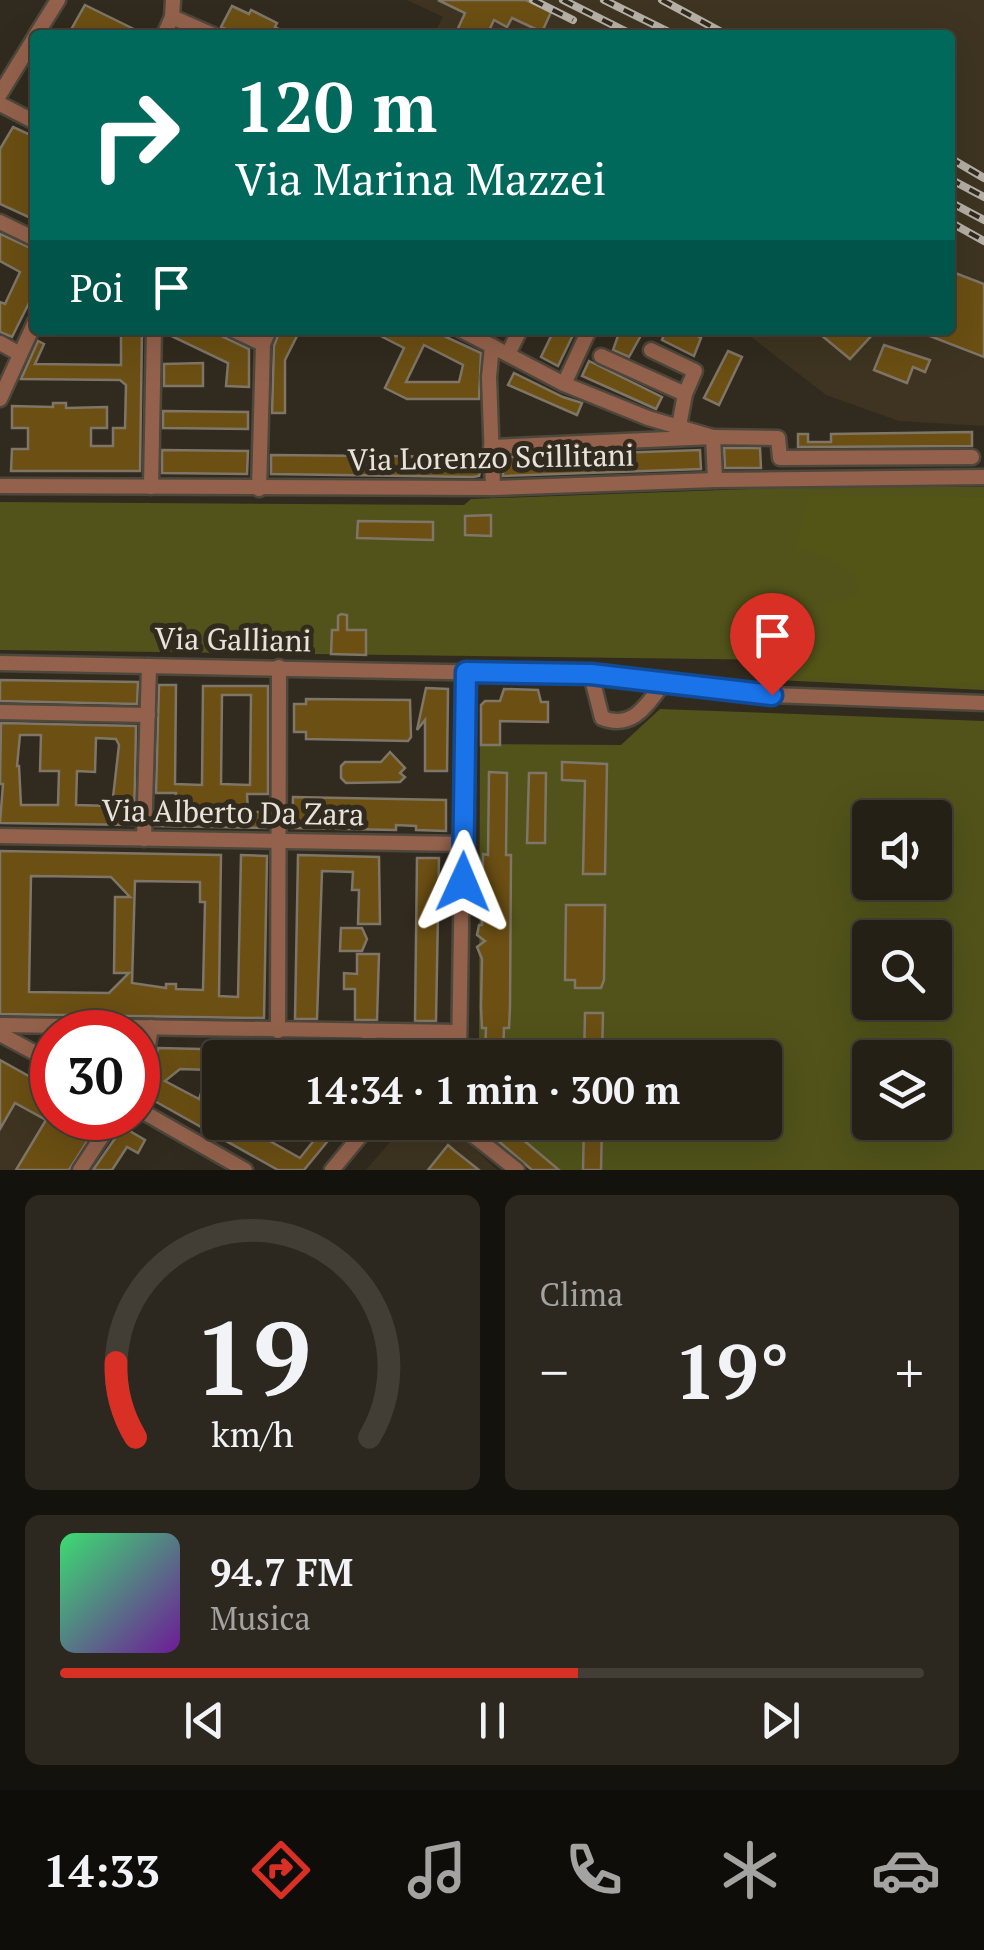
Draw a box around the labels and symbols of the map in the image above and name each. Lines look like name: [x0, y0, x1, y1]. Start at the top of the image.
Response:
street label: Via Lorenzo Scillitani: [347, 434, 635, 480]
pin: [730, 593, 815, 696]
street label: Via Galliani: [154, 618, 312, 660]
street label: Via Alberto Da Zara: [101, 790, 365, 834]
position arrow: [411, 830, 515, 934]
speed limit sign: 30: [30, 1010, 160, 1140]

